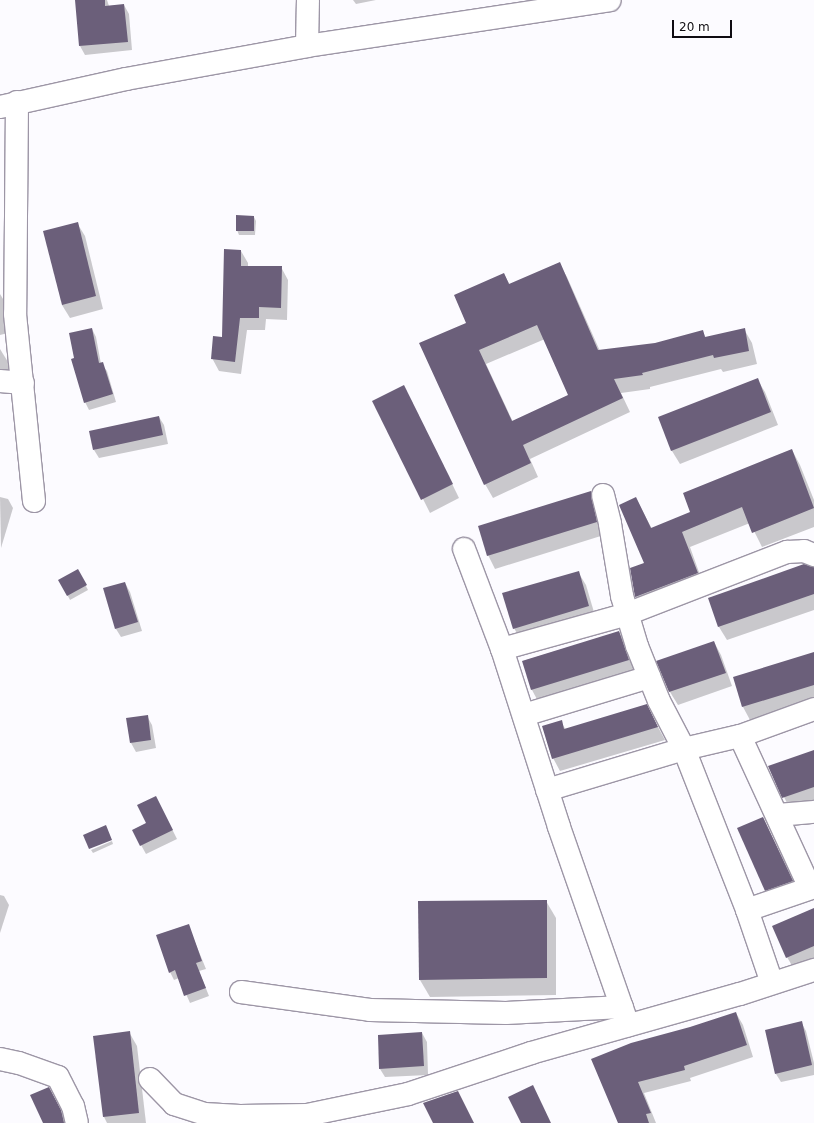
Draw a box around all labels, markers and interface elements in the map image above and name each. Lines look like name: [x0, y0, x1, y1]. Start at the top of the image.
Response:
scale bar: [674, 12, 734, 38]
text: 20 m: [679, 20, 710, 34]

